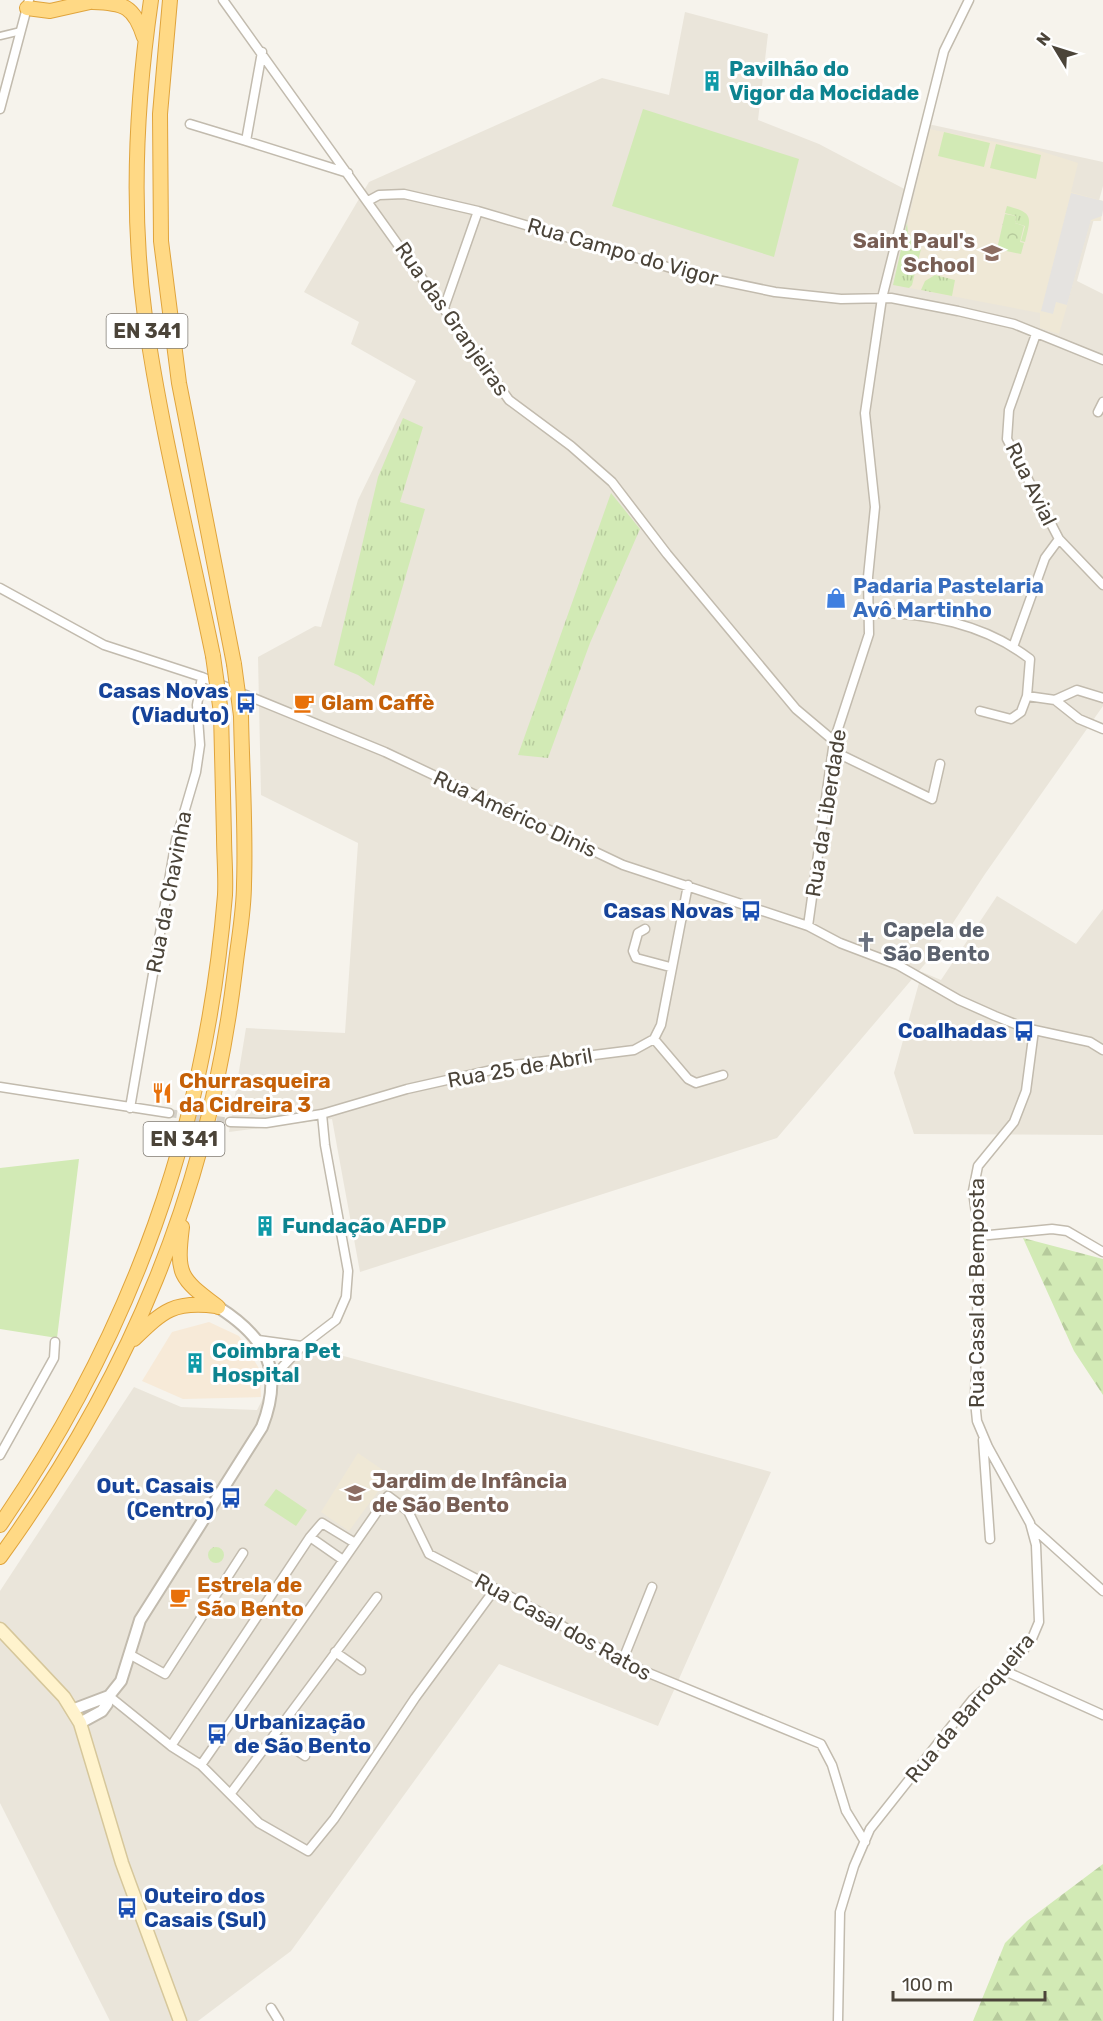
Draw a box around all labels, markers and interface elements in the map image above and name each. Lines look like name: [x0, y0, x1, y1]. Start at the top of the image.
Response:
north arrow: [1025, 18, 1085, 78]
text: N: [1033, 29, 1055, 49]
place label: Pavilhão do Vigor da Mocidade: [729, 56, 919, 105]
building icon: Pavilhão do Vigor da Mocidade: [700, 69, 724, 93]
street label: Rua Campo do Vigor: [525, 212, 722, 291]
place label: Saint Paul's School: [853, 228, 975, 277]
street label: Rua das Granjeiras: [390, 237, 515, 400]
school or university icon: Saint Paul's School: [980, 241, 1004, 265]
road number: EN 341: [106, 314, 188, 348]
street label: Rua Avial: [1001, 438, 1062, 529]
place label: Padaria Pastelaria Avô Martinho: [853, 573, 1044, 622]
shop icon: Padaria Pastelaria Avô Martinho: [824, 586, 848, 610]
place label: Casas Novas (Viaduto): [98, 678, 229, 727]
place label: Glam Caffè: [321, 690, 435, 715]
bus stop icon: Casas Novas (Viaduto): [234, 691, 258, 715]
cafe icon: Glam Caffè: [292, 691, 316, 715]
street label: Rua da Liberdade: [800, 727, 851, 899]
street label: Rua Américo Dinis: [430, 765, 601, 862]
street label: Rua da Chavinha: [141, 809, 196, 975]
place label: Casas Novas: [603, 898, 734, 923]
bus stop icon: Casas Novas: [739, 899, 763, 923]
place label: Capela de São Bento: [883, 917, 990, 966]
church icon: Capela de São Bento: [854, 930, 878, 954]
place label: Coalhadas: [898, 1018, 1007, 1043]
bus stop icon: Coalhadas: [1012, 1019, 1036, 1043]
street label: Rua 25 de Abril: [446, 1042, 594, 1093]
place label: Churrasqueira da Cidreira 3: [179, 1068, 331, 1117]
restaurant icon: Churrasqueira da Cidreira 3: [150, 1081, 174, 1105]
road number: EN 341: [144, 1122, 225, 1156]
street label: Rua Casal da Bemposta: [964, 1178, 989, 1408]
place label: Fundação AFDP: [282, 1213, 446, 1238]
building icon: Fundação AFDP: [253, 1214, 277, 1238]
place label: Coimbra Pet Hospital: [212, 1338, 341, 1387]
building icon: Coimbra Pet Hospital: [183, 1351, 207, 1375]
place label: Jardim de Infância de São Bento: [372, 1468, 567, 1517]
place label: Out. Casais (Centro): [97, 1473, 214, 1522]
school or university icon: Jardim de Infância de São Bento: [343, 1481, 367, 1505]
bus stop icon: Out. Casais (Centro): [219, 1486, 243, 1510]
street label: Rua Casal dos Ratos: [471, 1568, 656, 1685]
place label: Estrela de São Bento: [197, 1572, 304, 1621]
cafe icon: Estrela de São Bento: [168, 1585, 192, 1609]
street label: Rua da Barroqueira: [900, 1628, 1039, 1787]
place label: Urbanização de São Bento: [234, 1709, 371, 1758]
bus stop icon: Urbanização de São Bento: [205, 1722, 229, 1746]
place label: Outeiro dos Casais (Sul): [144, 1883, 266, 1932]
bus stop icon: Outeiro dos Casais (Sul): [115, 1896, 139, 1920]
scale bar: [893, 1964, 1044, 2002]
text: 100 m: [902, 1974, 953, 1996]

